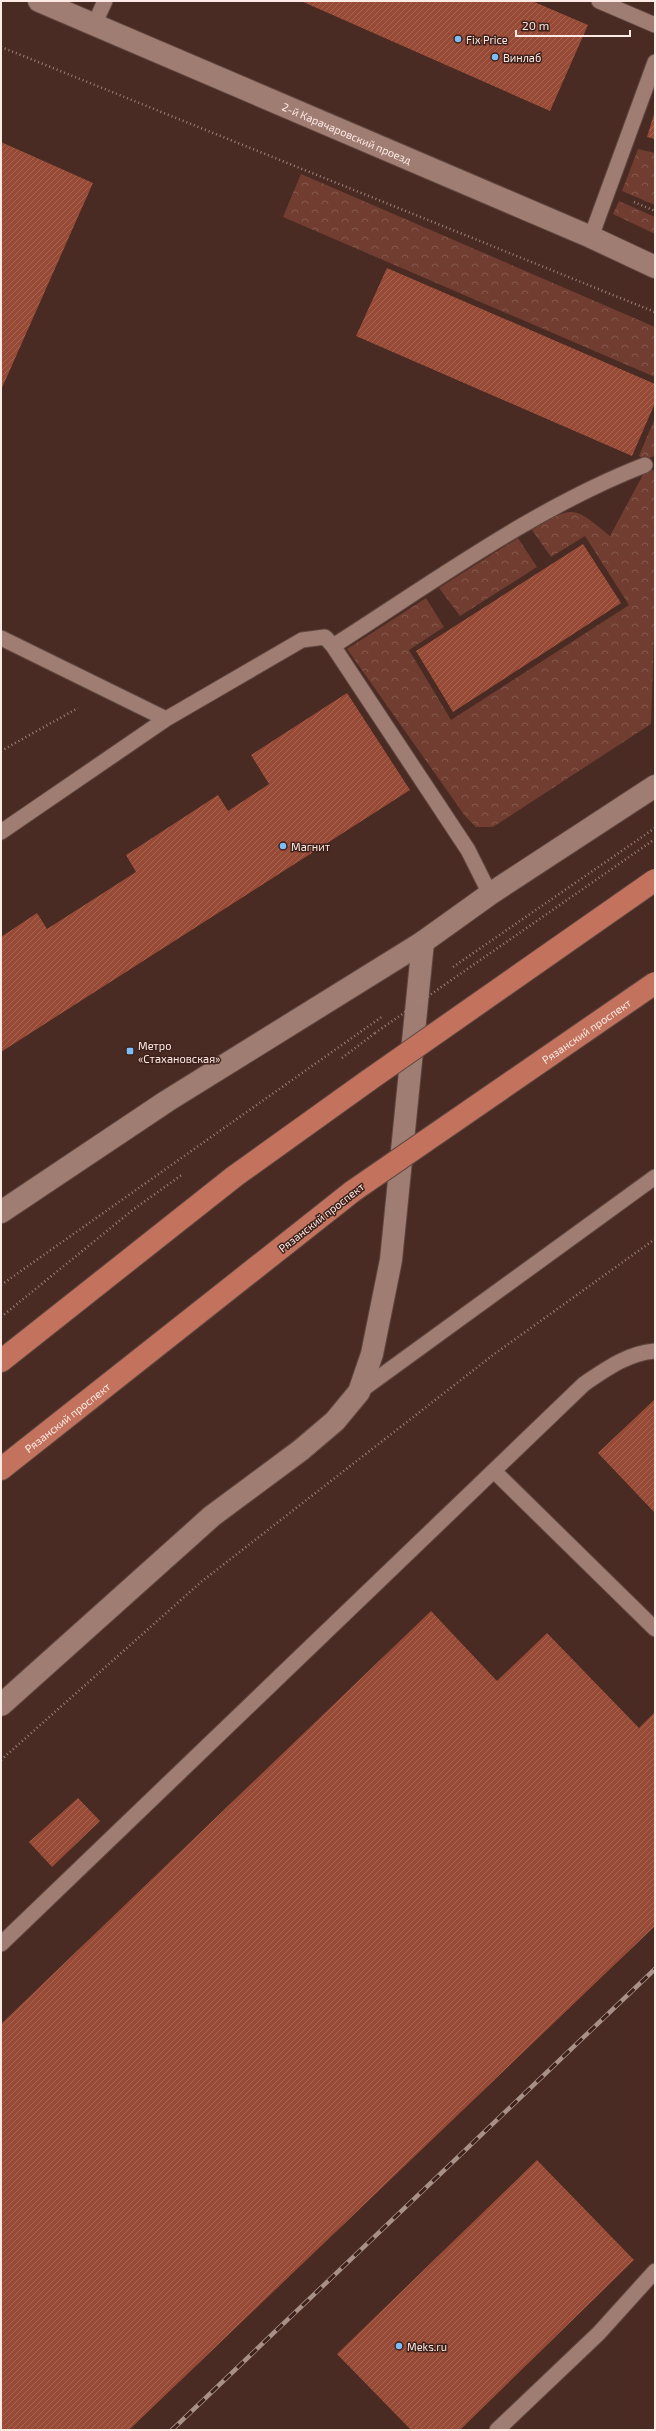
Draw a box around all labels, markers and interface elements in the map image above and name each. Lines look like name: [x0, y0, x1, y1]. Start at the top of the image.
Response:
scale bar: [516, 12, 630, 38]
text: 20 m: [522, 18, 549, 32]
place label: Fix Price: [466, 33, 508, 46]
marker: Fix Price: [453, 34, 463, 44]
place label: Винлаб: [503, 51, 541, 64]
marker: Винлаб: [490, 52, 500, 62]
street label: 2-й Карачаровский проезд: [280, 99, 414, 166]
place label: Магнит: [291, 840, 331, 853]
marker: Магнит: [278, 841, 288, 851]
street label: Рязанский проспект: [539, 995, 634, 1066]
place label: Метро «Стахановская»: [138, 1039, 220, 1065]
marker: Метро «Стахановская»: [125, 1046, 135, 1056]
street label: Рязанский проспект: [276, 1179, 367, 1254]
street label: Рязанский проспект: [22, 1379, 113, 1455]
place label: Meks.ru: [407, 2340, 447, 2353]
marker: Meks.ru: [394, 2341, 404, 2351]

